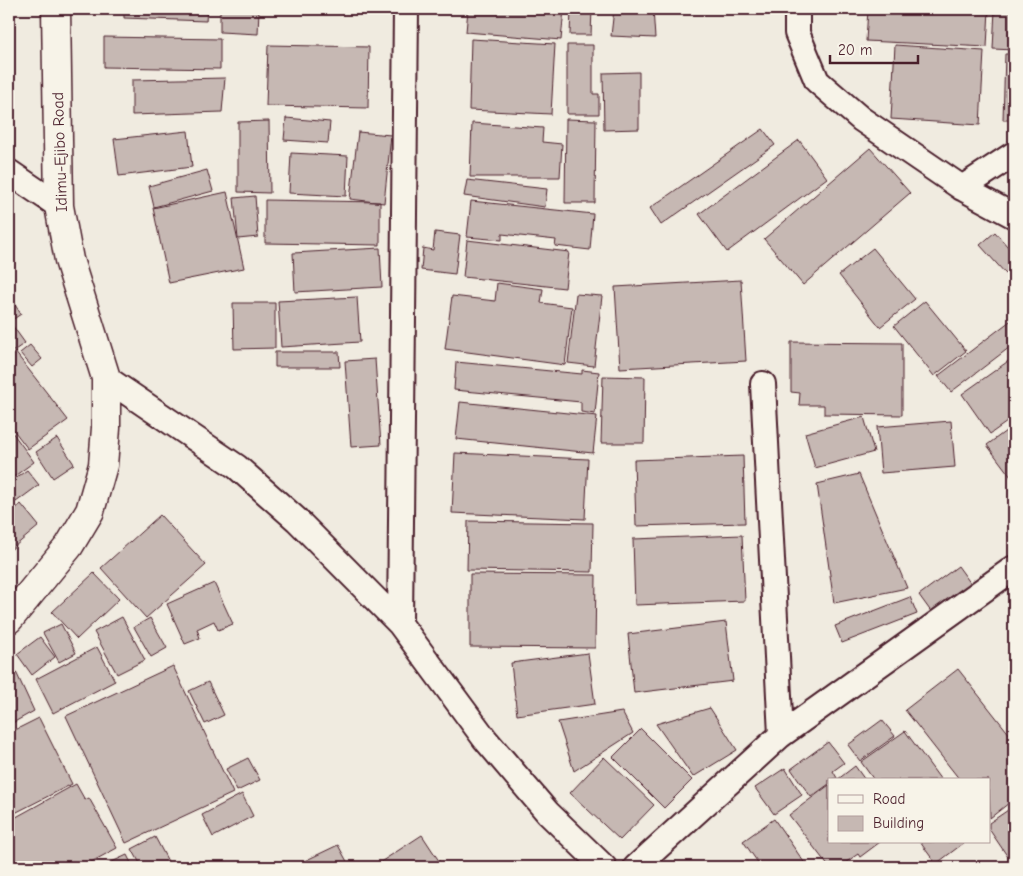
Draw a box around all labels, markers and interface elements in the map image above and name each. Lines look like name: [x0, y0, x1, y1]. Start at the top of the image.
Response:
scale bar: [830, 32, 918, 64]
text: 20 m: [838, 41, 872, 59]
street label: Idimu-Ejibo Road: [49, 92, 71, 212]
legend: [828, 778, 990, 844]
text: Road: [873, 790, 905, 808]
text: Building: [873, 814, 924, 832]

